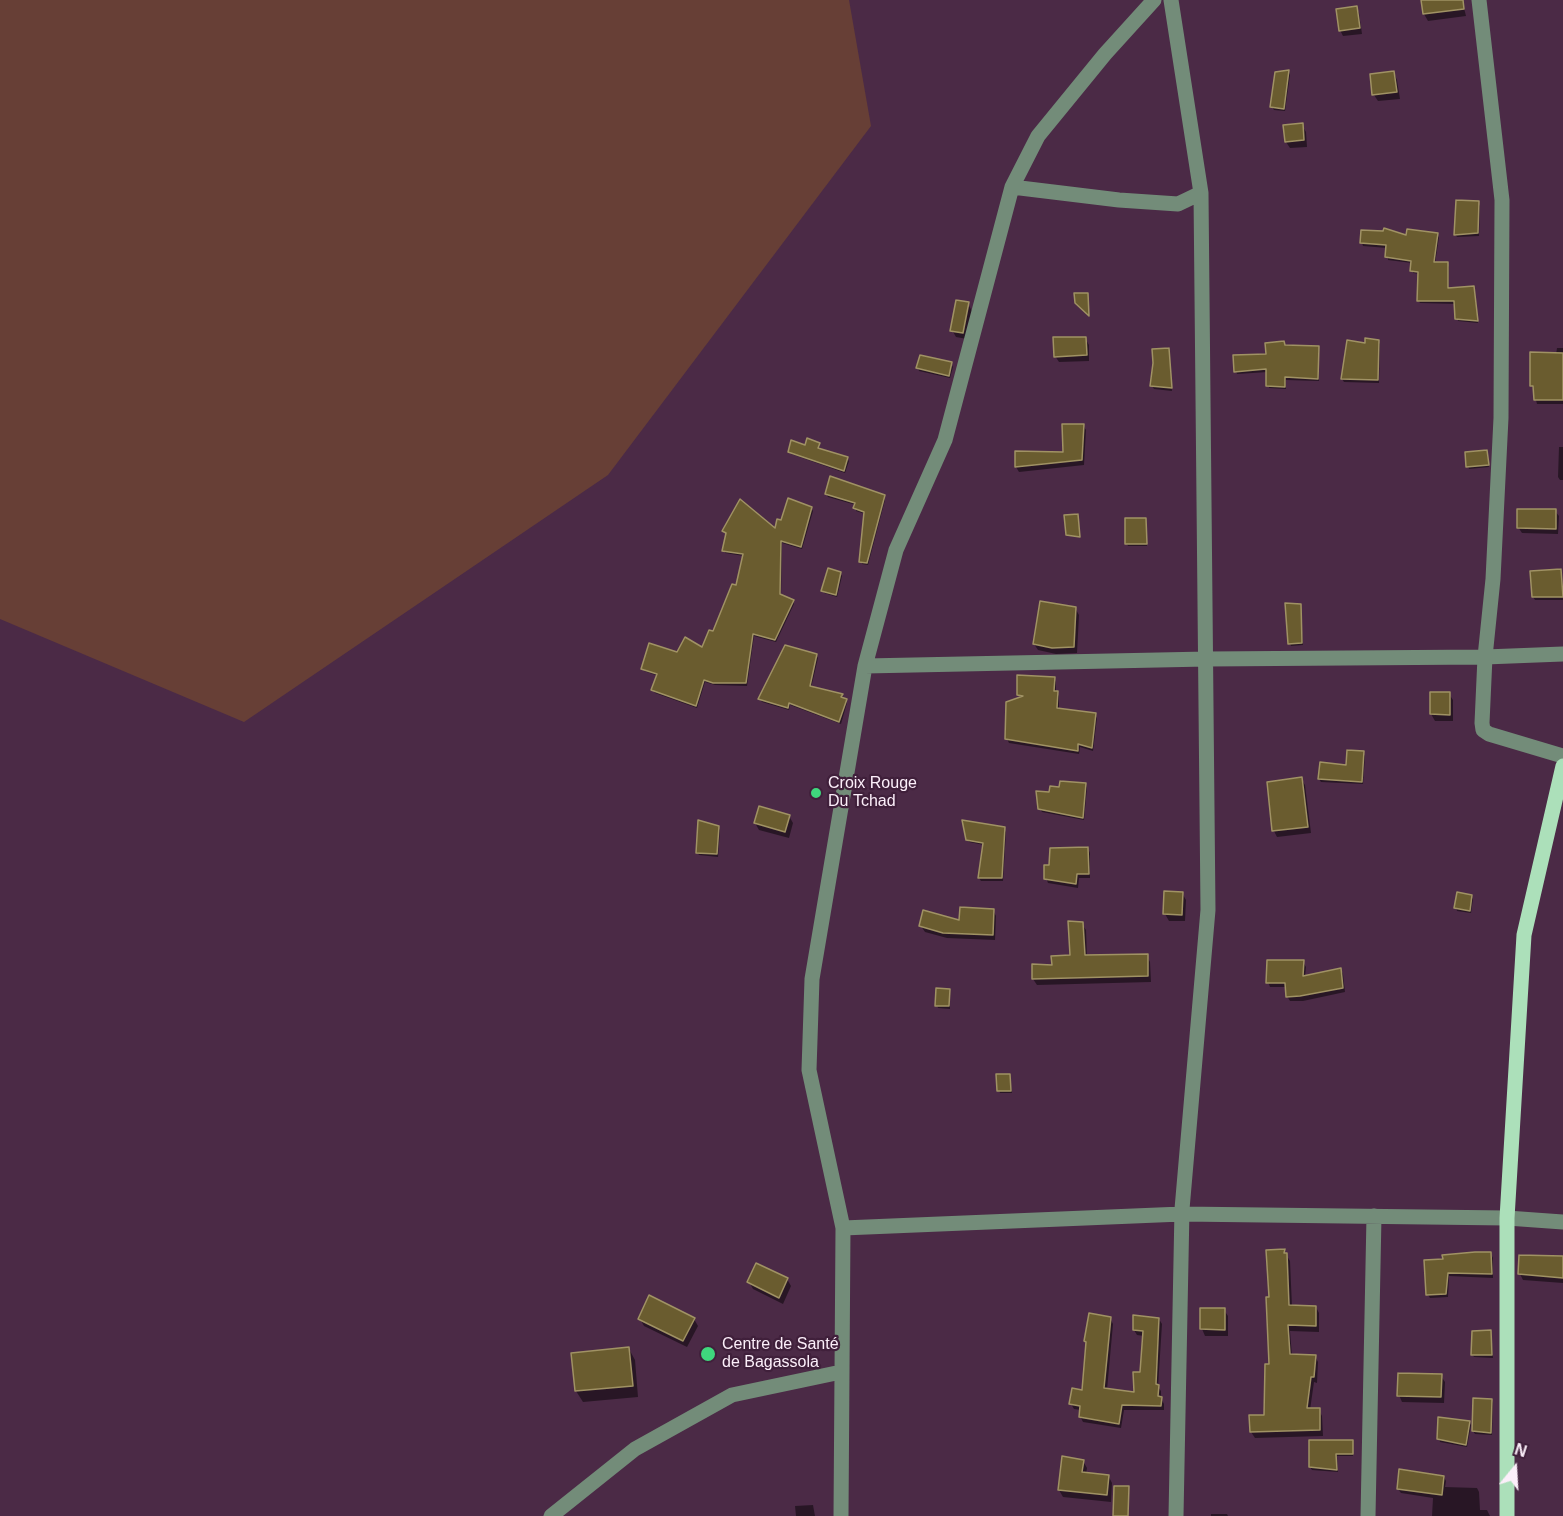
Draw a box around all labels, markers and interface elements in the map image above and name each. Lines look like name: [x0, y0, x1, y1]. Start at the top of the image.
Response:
place label: Croix Rouge Du Tchad: [828, 774, 917, 812]
marker: Croix Rouge Du Tchad: [809, 786, 823, 800]
place label: Centre de Santé de Bagassola: [722, 1335, 839, 1373]
marker: Centre de Santé de Bagassola: [699, 1345, 717, 1363]
north arrow: [1485, 1438, 1545, 1498]
text: N: [1513, 1441, 1529, 1460]

